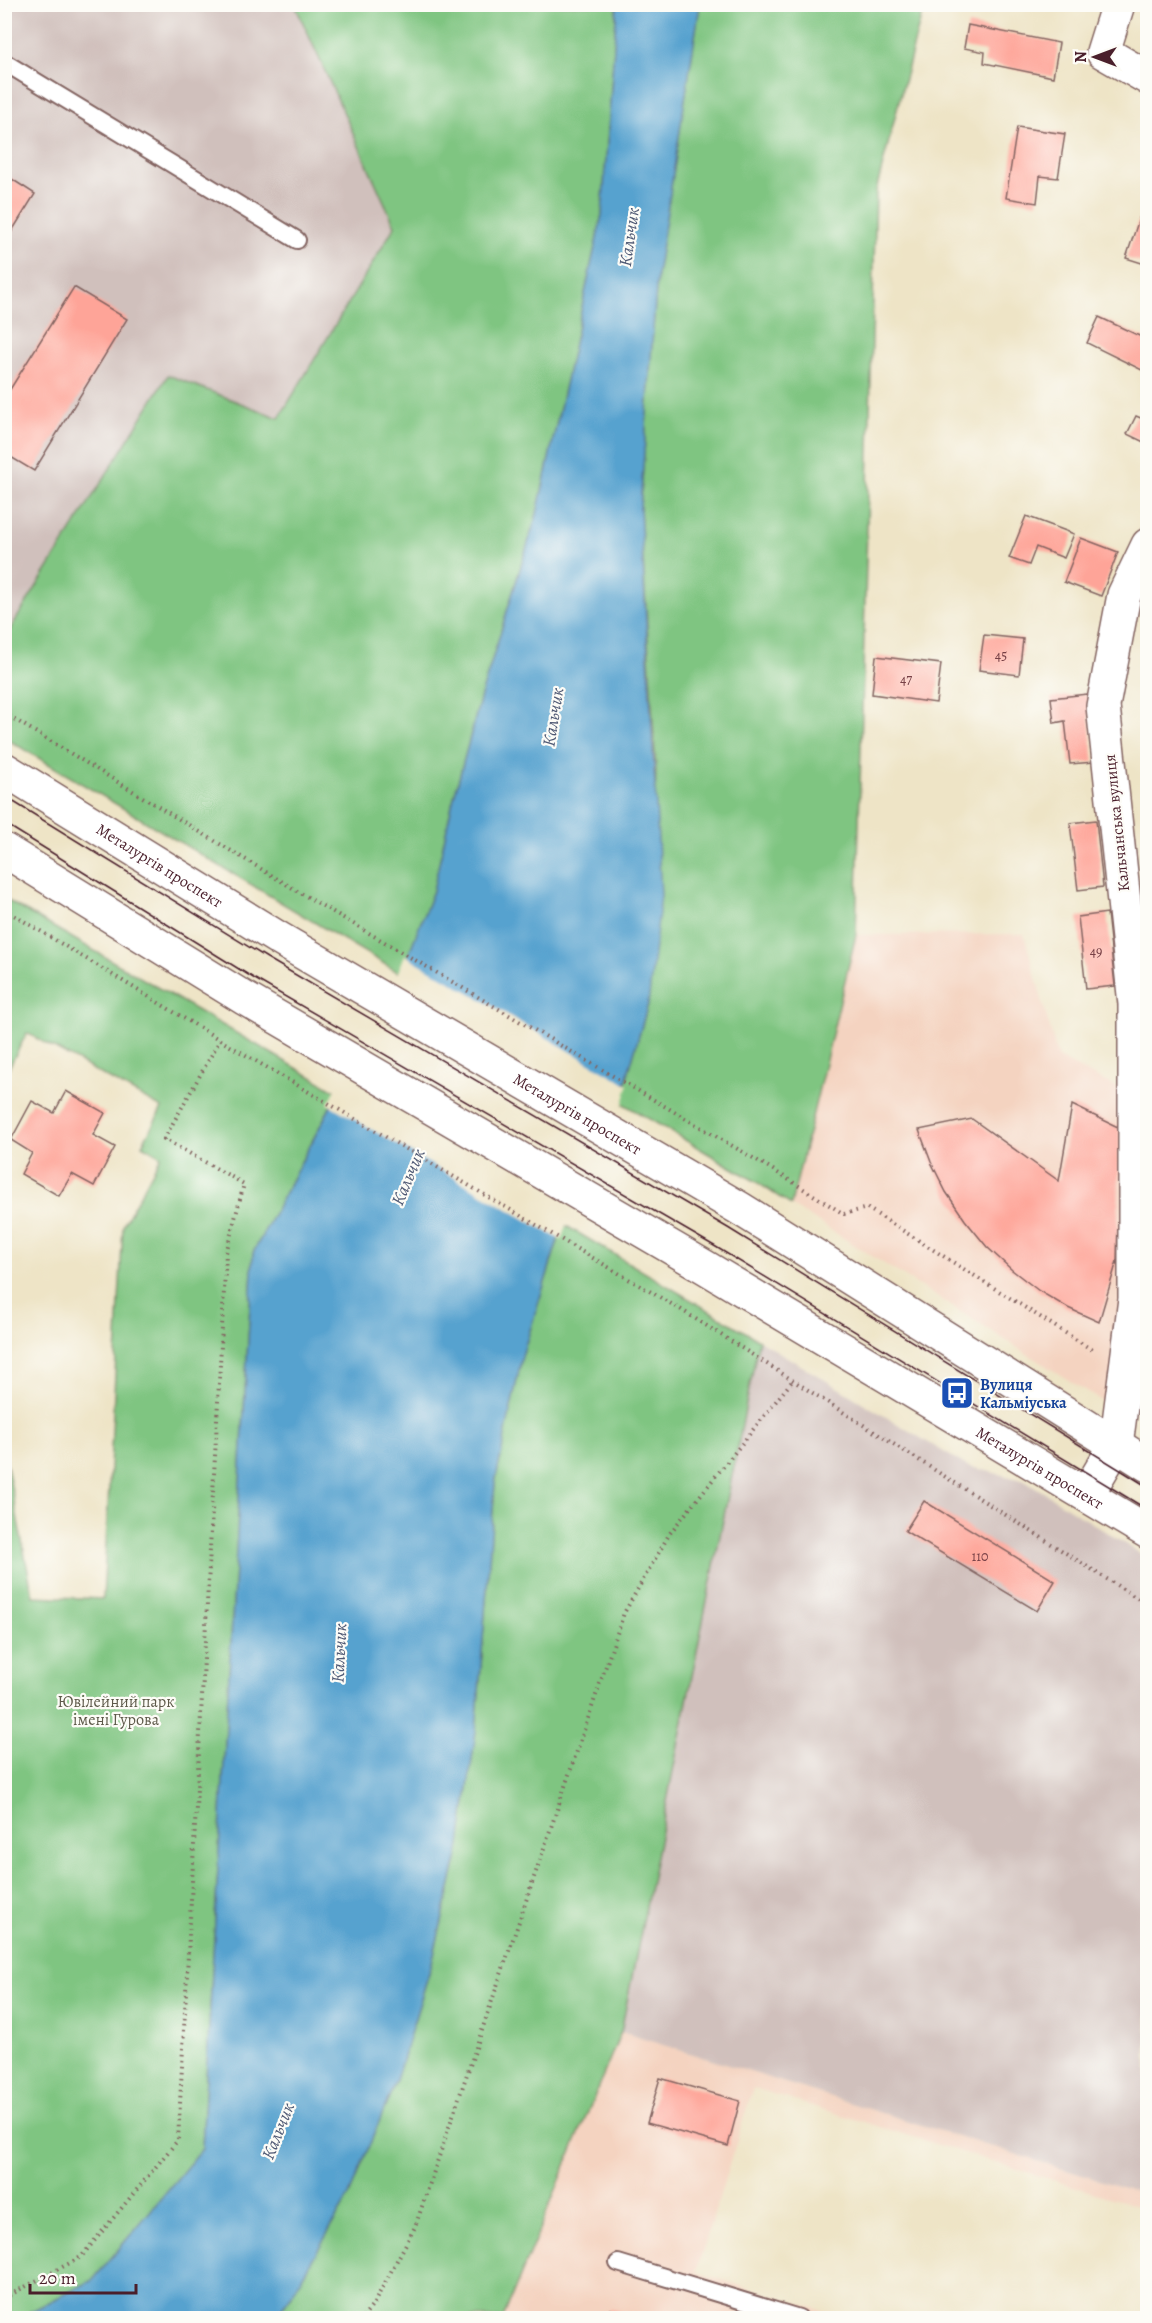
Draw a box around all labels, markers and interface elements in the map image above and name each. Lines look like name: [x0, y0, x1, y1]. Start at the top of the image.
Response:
north arrow: [1065, 27, 1125, 87]
text: N: [1070, 51, 1092, 63]
water label: Кальчик: [613, 206, 645, 268]
house number: 45: [995, 646, 1007, 665]
house number: 47: [900, 670, 912, 689]
water label: Кальчик: [537, 686, 569, 748]
street label: Кальчанська вулиця: [1099, 753, 1135, 893]
street label: Металургів проспект: [92, 818, 227, 913]
house number: 49: [1090, 942, 1102, 961]
street label: Металургів проспект: [509, 1068, 645, 1160]
water label: Кальчик: [385, 1145, 431, 1209]
place label: Вулиця Кальміуська: [980, 1374, 1067, 1414]
bus stop icon: Вулиця Кальміуська: [939, 1375, 975, 1411]
street label: Металургів проспект: [972, 1422, 1107, 1515]
house number: 110: [971, 1547, 989, 1566]
water label: Кальчик: [325, 1623, 353, 1683]
park label: Ювілейний парк імені Гурова: [57, 1691, 175, 1731]
water label: Кальчик: [256, 2099, 300, 2163]
scale bar: [30, 2257, 136, 2295]
text: 20 m: [39, 2266, 76, 2290]

